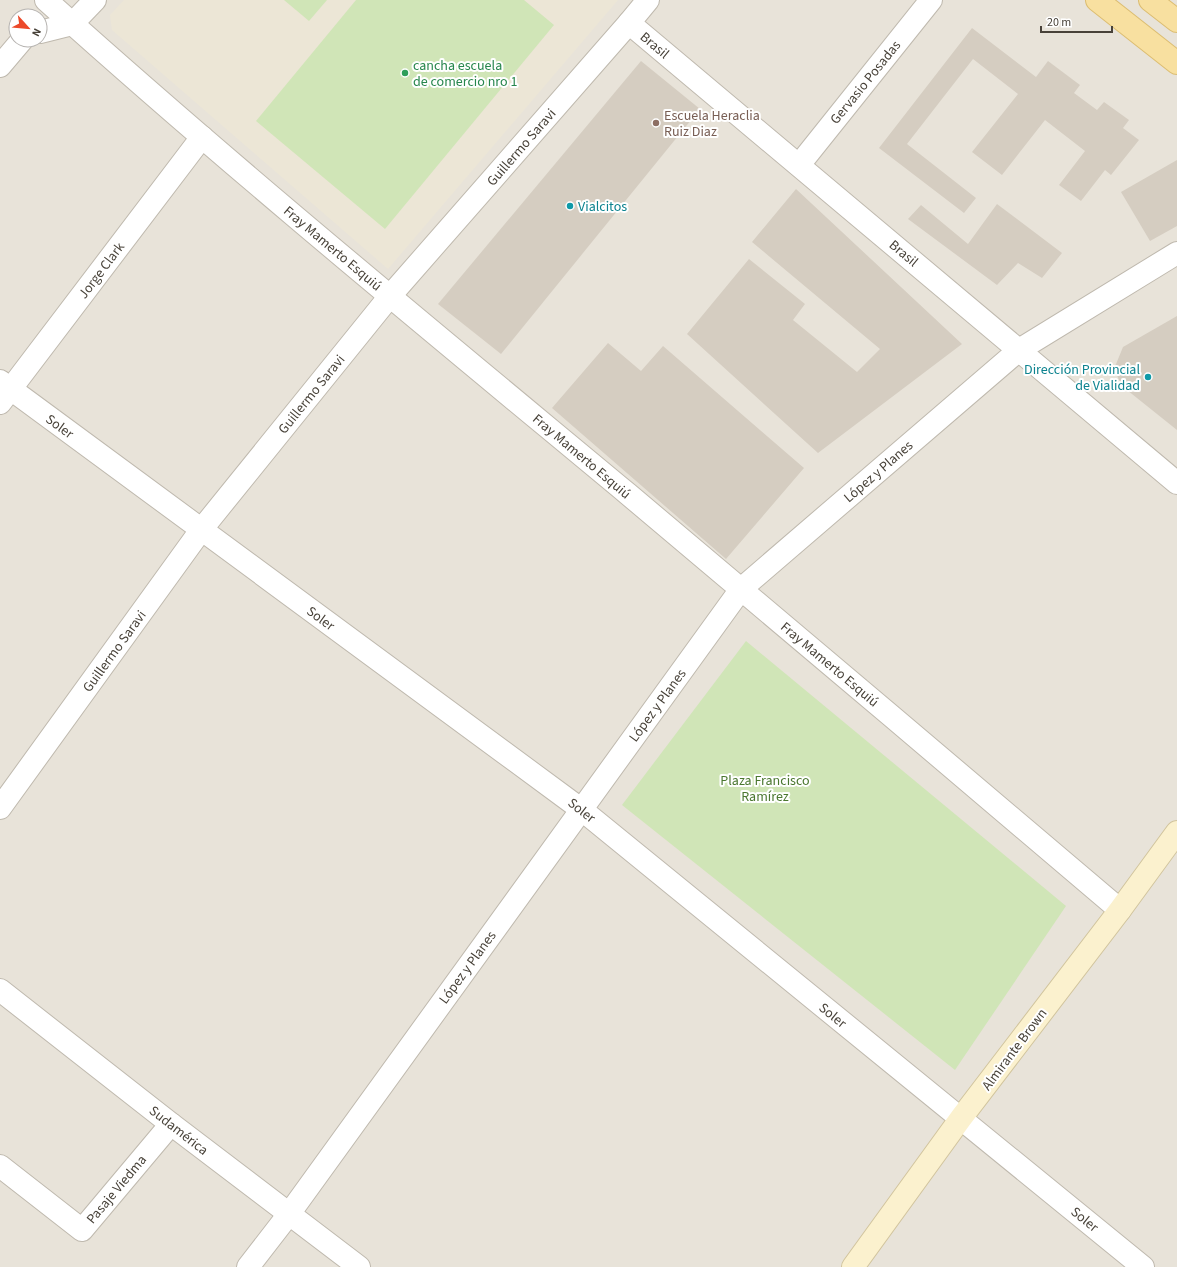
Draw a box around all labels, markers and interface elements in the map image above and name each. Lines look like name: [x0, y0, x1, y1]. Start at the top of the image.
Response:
north arrow: [8, 8, 48, 48]
scale bar: [1041, 8, 1112, 34]
text: 20 m: [1047, 14, 1071, 31]
text: N: [28, 26, 45, 39]
street label: Brasil: [635, 28, 674, 64]
street label: Gervasio Posadas: [826, 36, 906, 129]
place label: cancha escuela de comercio nro 1: [413, 56, 517, 92]
marker: cancha escuela de comercio nro 1: [400, 68, 410, 78]
street label: Guillermo Saravi: [482, 105, 561, 191]
place label: Escuela Heraclia Ruiz Diaz: [664, 106, 760, 142]
marker: Escuela Heraclia Ruiz Diaz: [651, 118, 661, 128]
place label: Vialcitos: [578, 197, 627, 217]
marker: Vialcitos: [565, 201, 575, 211]
street label: Fray Mamerto Esquiú: [279, 202, 386, 296]
street label: Brasil: [884, 236, 923, 272]
street label: Jorge Clark: [74, 238, 130, 303]
street label: Guillermo Saravi: [274, 351, 350, 439]
place label: Dirección Provincial de Vialidad: [1024, 360, 1140, 396]
marker: Dirección Provincial de Vialidad: [1143, 372, 1153, 382]
street label: Soler: [41, 410, 78, 444]
street label: Fray Mamerto Esquiú: [528, 410, 635, 504]
street label: López y Planes: [840, 436, 918, 508]
street label: Soler: [302, 602, 339, 636]
street label: Guillermo Saravi: [78, 607, 151, 697]
street label: Fray Mamerto Esquiú: [776, 618, 883, 712]
street label: López y Planes: [624, 665, 691, 746]
park label: Plaza Francisco Ramírez: [720, 771, 810, 807]
street label: Soler: [563, 794, 600, 828]
street label: López y Planes: [434, 927, 501, 1008]
street label: Soler: [814, 998, 851, 1033]
street label: Almirante Brown: [977, 1004, 1052, 1095]
street label: Sudamérica: [145, 1101, 212, 1160]
street label: Pasaje Viedma: [82, 1151, 152, 1228]
street label: Soler: [1066, 1202, 1103, 1237]

